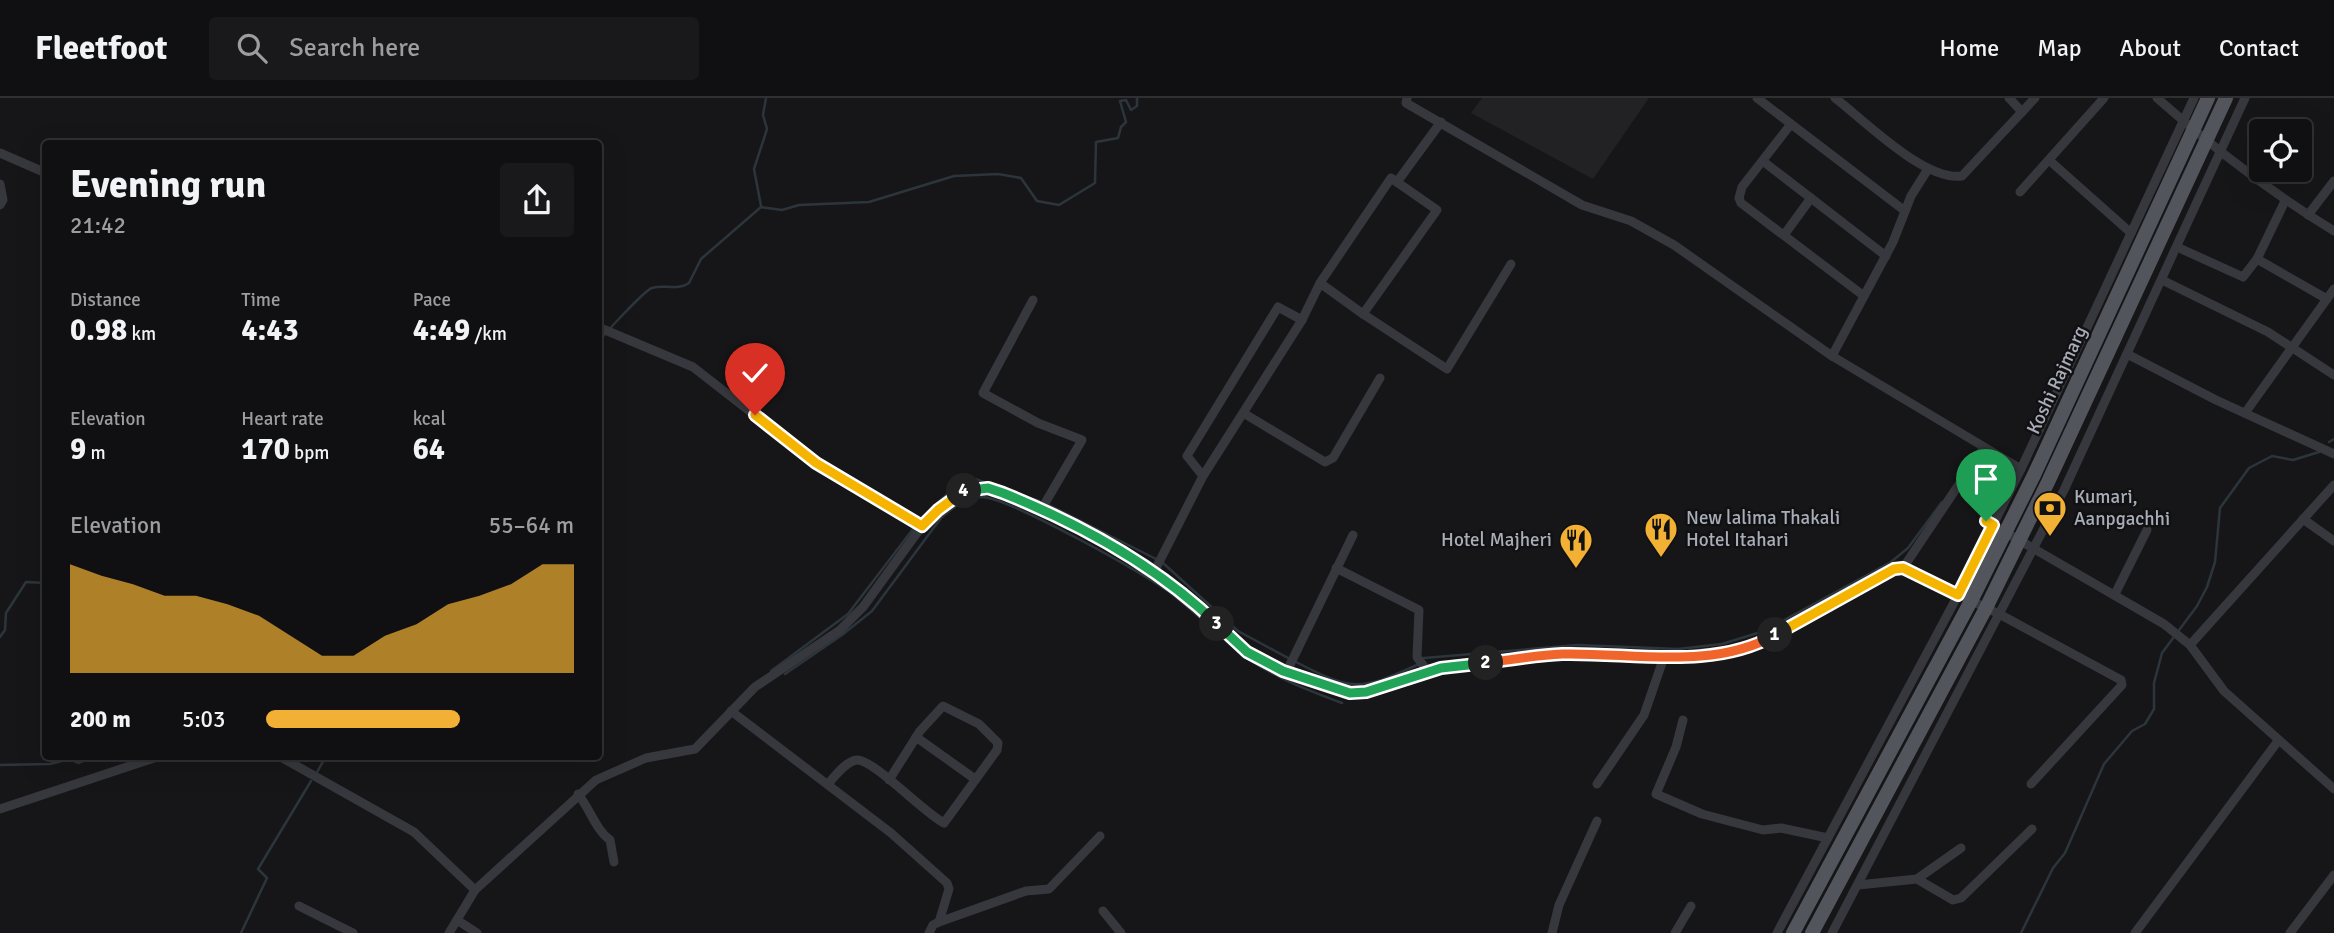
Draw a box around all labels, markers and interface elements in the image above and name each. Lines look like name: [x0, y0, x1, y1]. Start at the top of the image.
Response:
search box: [209, 17, 699, 80]
text: Fleetfoot: [35, 28, 167, 69]
icon: search: [233, 29, 271, 67]
text: Search here: [289, 32, 420, 64]
text: Home: [1939, 33, 1999, 63]
text: Map: [2037, 33, 2082, 63]
text: About: [2120, 33, 2181, 63]
text: Contact: [2219, 33, 2299, 63]
map controls: [2249, 119, 2312, 182]
button: locate: [2249, 119, 2312, 182]
text: Evening run: [70, 161, 266, 208]
button: share: [500, 163, 574, 237]
text: 21:42: [70, 211, 126, 240]
text: Distance: [70, 288, 141, 312]
text: Time: [241, 288, 280, 312]
text: Pace: [413, 288, 451, 312]
text: 0.98: [70, 312, 127, 349]
text: 4:43: [241, 312, 299, 349]
text: 4:49: [413, 312, 470, 349]
text: km: [127, 322, 156, 346]
text: /km: [470, 322, 507, 346]
street label: Koshi Rajmarg: [2021, 322, 2093, 438]
pin: [725, 343, 785, 415]
icon: check: [736, 354, 774, 392]
text: Elevation: [70, 407, 146, 431]
text: Heart rate: [241, 407, 324, 431]
text: kcal: [413, 407, 446, 431]
text: 9: [70, 431, 86, 468]
text: 170: [241, 431, 290, 468]
text: 64: [413, 431, 445, 468]
text: m: [86, 441, 106, 465]
text: bpm: [290, 441, 329, 465]
pin: [1956, 449, 2016, 521]
icon: arrive: [1967, 460, 2005, 498]
pin: 4: [946, 474, 982, 508]
text: 4: [958, 478, 969, 502]
place label: Kumari, Aanpgachhi: [2074, 485, 2170, 531]
bank icon: Kumari, Aanpgachhi: [2031, 489, 2069, 538]
place label: New lalima Thakali Hotel Itahari: [1686, 506, 1840, 552]
restaurant icon: New lalima Thakali Hotel Itahari: [1642, 510, 1680, 559]
text: Elevation: [70, 511, 162, 540]
text: 55–64 m: [489, 511, 574, 540]
restaurant icon: Hotel Majheri: [1557, 521, 1595, 570]
place label: Hotel Majheri: [1441, 528, 1552, 552]
pin: 3: [1200, 606, 1234, 642]
text: 3: [1211, 611, 1222, 635]
pin: 1: [1758, 618, 1792, 652]
text: 1: [1769, 622, 1780, 646]
pin: 2: [1468, 646, 1504, 680]
text: 2: [1480, 650, 1491, 674]
text: 200 m: [70, 705, 131, 734]
text: 5:03: [182, 705, 225, 734]

